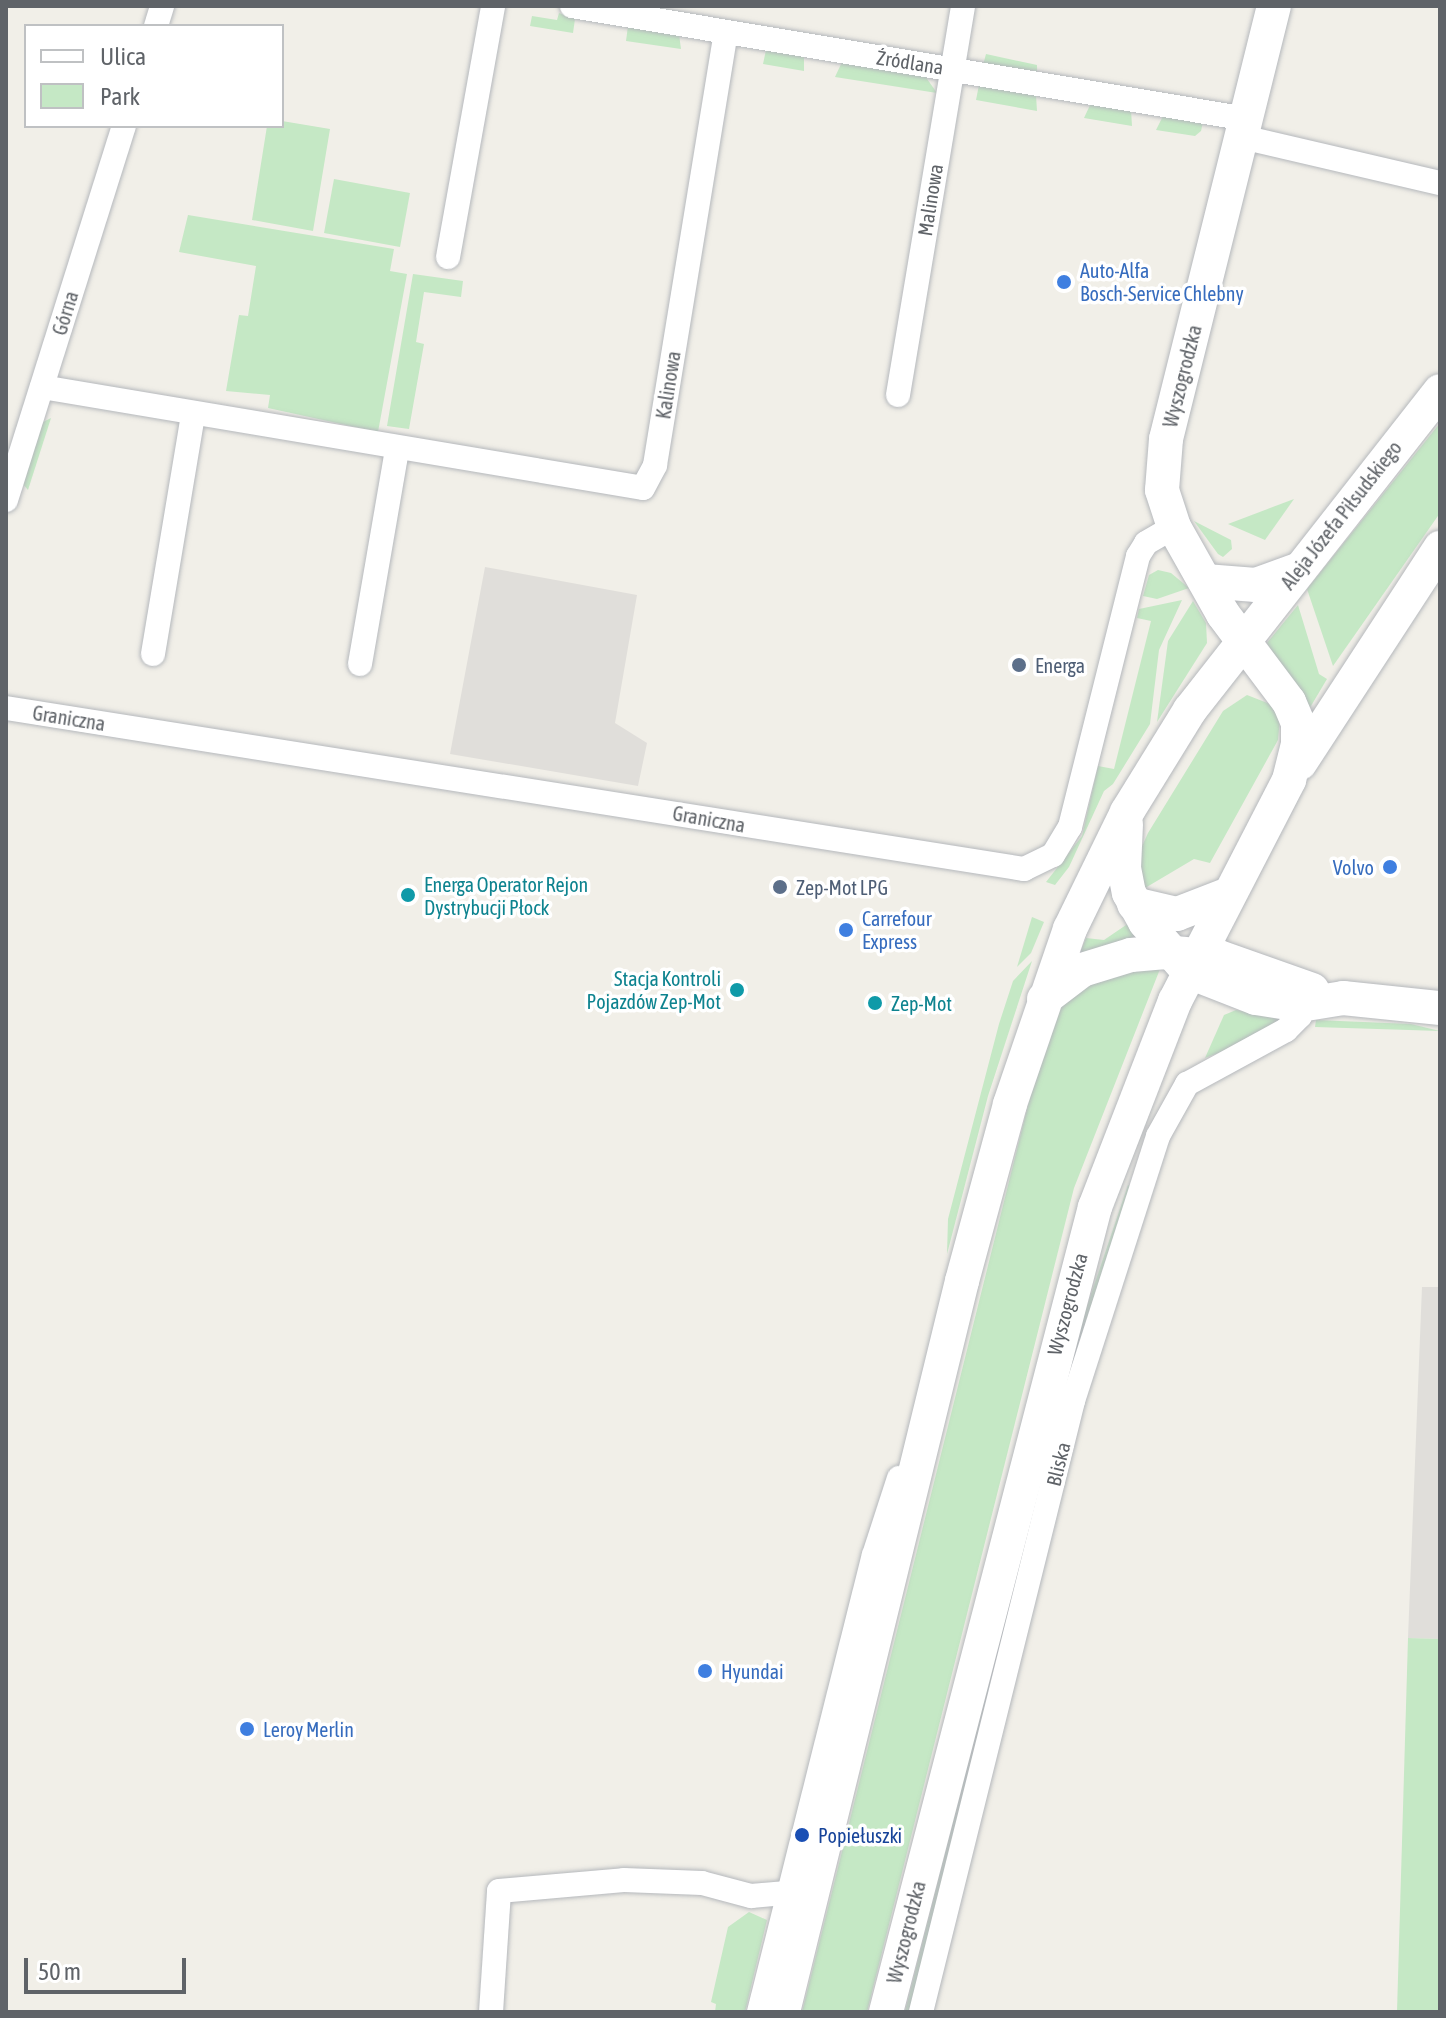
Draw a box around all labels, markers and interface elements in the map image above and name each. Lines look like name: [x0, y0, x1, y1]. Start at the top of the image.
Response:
legend: [24, 24, 284, 128]
text: Ulica: [100, 43, 146, 70]
street label: Źródlana: [875, 45, 945, 79]
text: Park: [100, 83, 140, 110]
street label: Malinowa: [912, 162, 948, 238]
place label: Auto-Alfa Bosch-Service Chlebny: [1080, 258, 1244, 305]
marker: Auto-Alfa Bosch-Service Chlebny: [1055, 273, 1073, 291]
street label: Górna: [47, 288, 83, 338]
street label: Wyszogrodzka: [1158, 322, 1206, 430]
street label: Kalinowa: [651, 349, 685, 421]
street label: Aleja Józefa Piłsudskiego: [1276, 436, 1406, 594]
place label: Energa: [1035, 653, 1085, 677]
marker: Energa: [1010, 656, 1028, 674]
street label: Graniczna: [31, 700, 107, 736]
street label: Graniczna: [671, 801, 747, 837]
place label: Volvo: [1333, 855, 1374, 879]
marker: Volvo: [1381, 858, 1399, 876]
place label: Energa Operator Rejon Dystrybucji Płock: [424, 872, 588, 919]
place label: Zep-Mot LPG: [796, 875, 888, 899]
marker: Zep-Mot LPG: [771, 878, 789, 896]
marker: Energa Operator Rejon Dystrybucji Płock: [399, 886, 417, 904]
place label: Carrefour Express: [862, 906, 932, 953]
marker: Carrefour Express: [837, 921, 855, 939]
place label: Stacja Kontroli Pojazdów Zep-Mot: [587, 966, 721, 1013]
marker: Stacja Kontroli Pojazdów Zep-Mot: [728, 981, 746, 999]
place label: Zep-Mot: [891, 991, 952, 1015]
marker: Zep-Mot: [866, 994, 884, 1012]
street label: Wyszogrodzka: [1042, 1250, 1092, 1358]
street label: Bliska: [1041, 1439, 1075, 1489]
place label: Hyundai: [721, 1659, 784, 1683]
marker: Hyundai: [696, 1662, 714, 1680]
place label: Leroy Merlin: [263, 1717, 354, 1741]
marker: Leroy Merlin: [238, 1720, 256, 1738]
place label: Popiełuszki: [818, 1823, 902, 1847]
marker: Popiełuszki: [793, 1826, 811, 1844]
street label: Wyszogrodzka: [882, 1878, 930, 1986]
scale bar: [28, 1942, 190, 1992]
text: 50 m: [38, 1958, 81, 1985]

